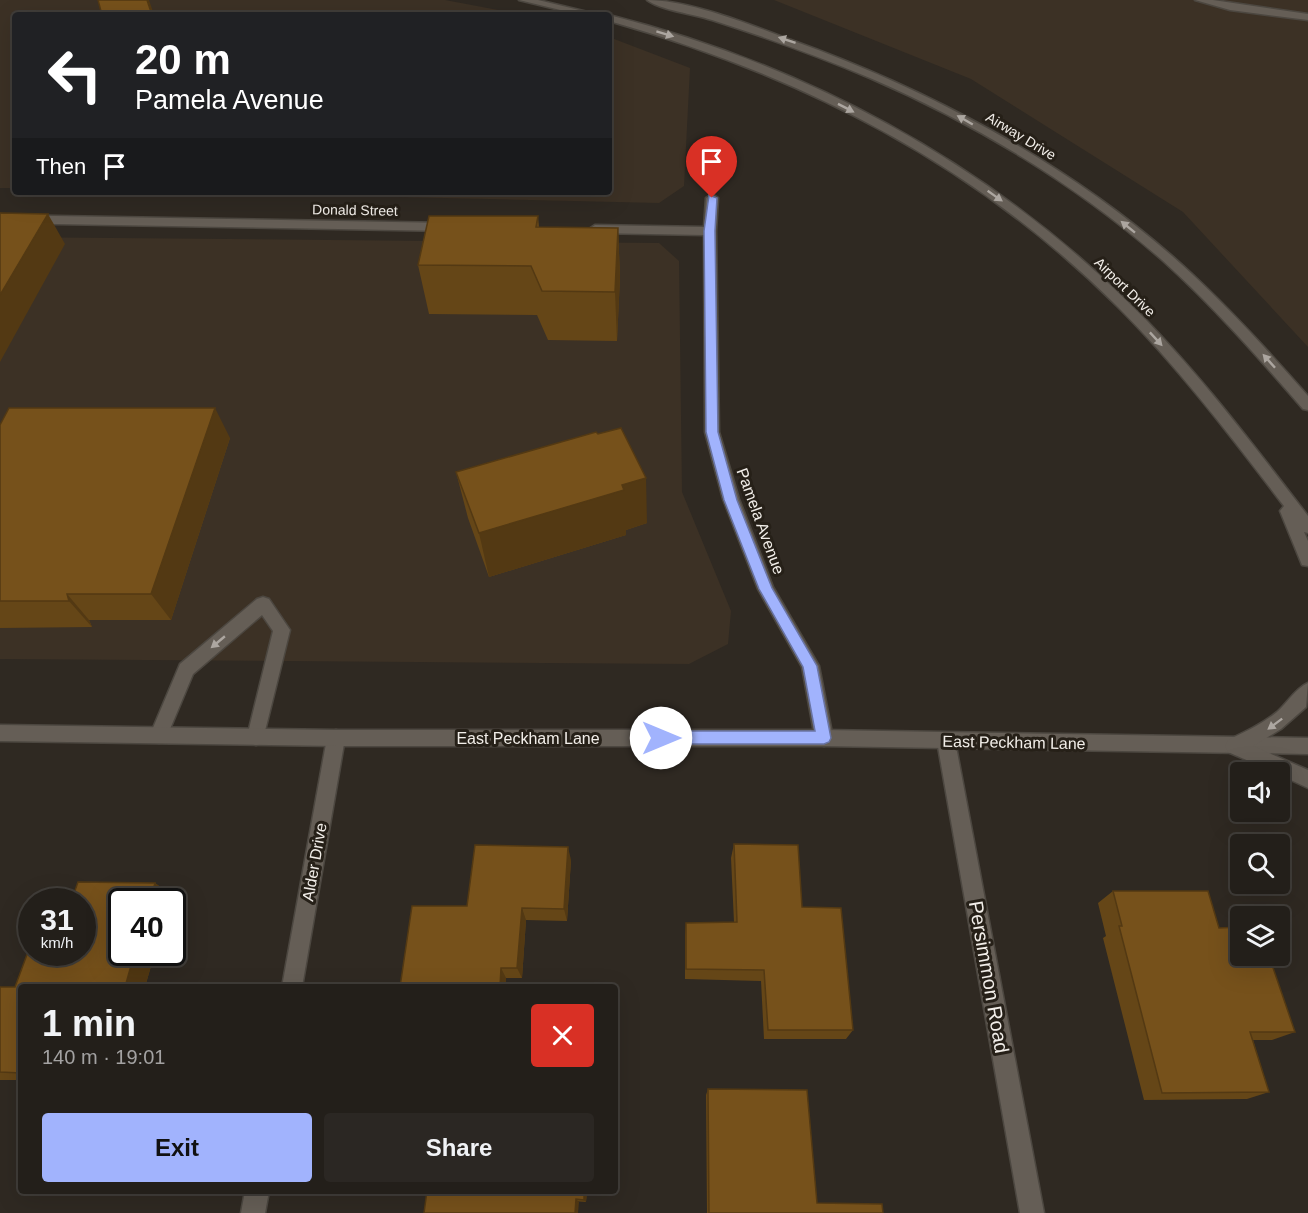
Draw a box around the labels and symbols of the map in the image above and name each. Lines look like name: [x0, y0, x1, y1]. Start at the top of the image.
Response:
one-way arrow: [656, 30, 674, 39]
one-way arrow: [778, 35, 796, 45]
one-way arrow: [837, 103, 854, 113]
street label: Airway Drive: [983, 109, 1059, 163]
one-way arrow: [957, 114, 973, 125]
pin: [686, 136, 737, 198]
one-way arrow: [986, 190, 1002, 202]
street label: Donald Street: [312, 201, 398, 219]
one-way arrow: [1120, 222, 1135, 234]
street label: Airport Drive: [1091, 254, 1159, 320]
one-way arrow: [1149, 331, 1162, 346]
one-way arrow: [1263, 354, 1276, 369]
street label: Pamela Avenue: [733, 466, 788, 577]
one-way arrow: [210, 635, 226, 648]
position arrow: [629, 706, 693, 770]
one-way arrow: [1267, 718, 1283, 731]
street label: East Peckham Lane: [456, 730, 600, 747]
street label: East Peckham Lane: [942, 733, 1086, 752]
street label: Alder Drive: [299, 822, 330, 903]
speed limit sign: 40: [108, 888, 186, 966]
street label: Persimmon Road: [965, 899, 1013, 1055]

